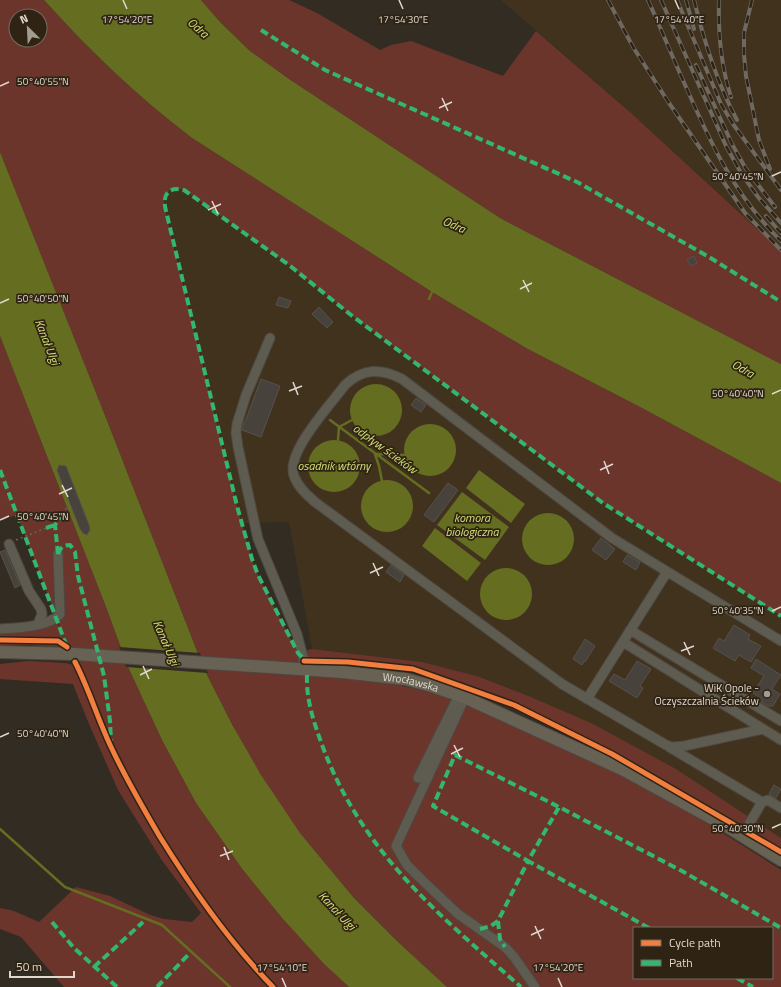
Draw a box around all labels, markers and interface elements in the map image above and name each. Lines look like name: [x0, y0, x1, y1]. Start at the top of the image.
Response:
north arrow: [8, 8, 48, 48]
text: N: [17, 10, 31, 28]
text: 17°54'20"E: [102, 12, 153, 27]
text: 17°54'30"E: [378, 12, 429, 27]
text: 17°54'40"E: [654, 12, 705, 27]
water label: Odra: [183, 13, 214, 43]
text: 50°40'55"N: [17, 74, 69, 89]
text: 50°40'45"N: [712, 169, 764, 184]
water label: Odra: [440, 211, 470, 238]
text: 50°40'50"N: [17, 291, 69, 306]
water label: Kanał Ulgi: [30, 316, 65, 369]
water label: Odra: [728, 355, 759, 383]
text: 50°40'40"N: [712, 386, 764, 401]
water label: odpływ ścieków: [349, 419, 423, 479]
water label: osadnik wtórny: [297, 456, 372, 475]
water label: komora biologiczna: [446, 508, 499, 541]
text: 50°40'45"N: [17, 509, 69, 524]
text: 50°40'35"N: [712, 603, 764, 618]
water label: Kanał Ulgi: [148, 617, 185, 670]
street label: Wrocławska: [382, 669, 441, 696]
place label: WiK Opole - Oczyszczalnia Ścieków: [655, 680, 760, 709]
marker: WiK Opole - Oczyszczalnia Ścieków: [762, 689, 772, 699]
text: 50°40'40"N: [17, 726, 69, 741]
text: 50°40'30"N: [712, 821, 764, 836]
water label: Kanał Ulgi: [314, 887, 362, 936]
legend: [633, 927, 773, 979]
text: Cycle path: [669, 933, 721, 952]
scale bar: [10, 953, 74, 979]
text: Path: [669, 953, 693, 972]
text: 50 m: [16, 957, 42, 976]
text: 17°54'10"E: [257, 960, 308, 975]
text: 17°54'20"E: [533, 960, 584, 975]

